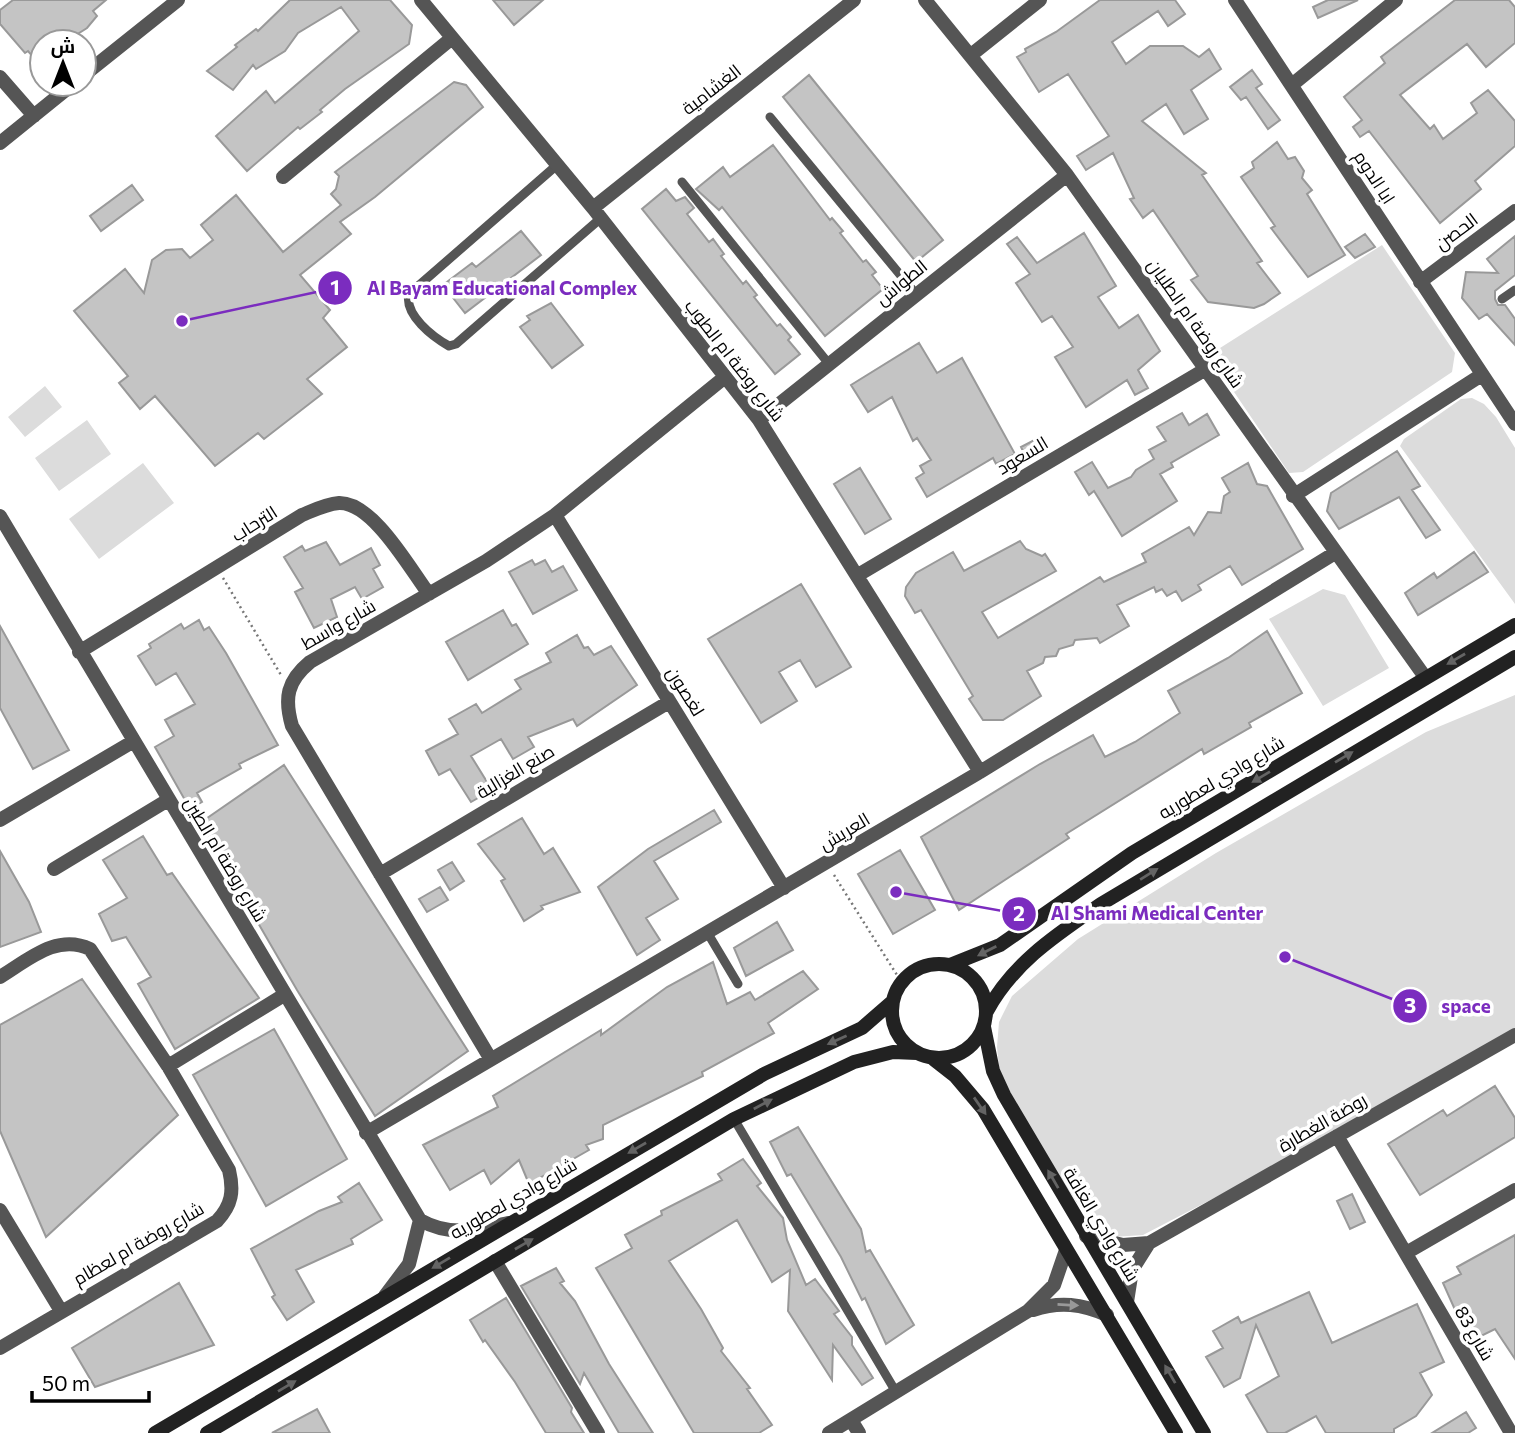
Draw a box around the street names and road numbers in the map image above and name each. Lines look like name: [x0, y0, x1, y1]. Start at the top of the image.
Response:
street label: الغشامية: [677, 59, 745, 119]
street label: ابا الدوم: [1348, 146, 1400, 209]
street label: الحصن: [1430, 208, 1482, 255]
street label: الطواش: [871, 254, 932, 310]
street label: شارع روضة ام الطليان: [1142, 254, 1249, 393]
street label: شارع روضة ام الطوب: [679, 295, 790, 427]
street label: السعود: [992, 431, 1052, 480]
street label: الترحاب: [227, 500, 282, 546]
street label: شارع واسط: [297, 594, 380, 656]
street label: لغصون: [661, 662, 710, 720]
street label: شارع وادي لعطوريه: [1154, 731, 1290, 827]
street label: صنع الغزالية: [472, 739, 559, 805]
street label: شارع روضة ام الطين: [178, 792, 272, 927]
street label: العريش: [815, 807, 874, 856]
street label: روضة الغطارة: [1274, 1088, 1371, 1157]
street label: شارع وادي لعطوريه: [446, 1153, 582, 1247]
street label: شارع وادي الغافة: [1056, 1163, 1145, 1287]
street label: شارع روضة ام لعظام: [69, 1197, 208, 1291]
street label: شارع 83: [1449, 1302, 1499, 1365]

